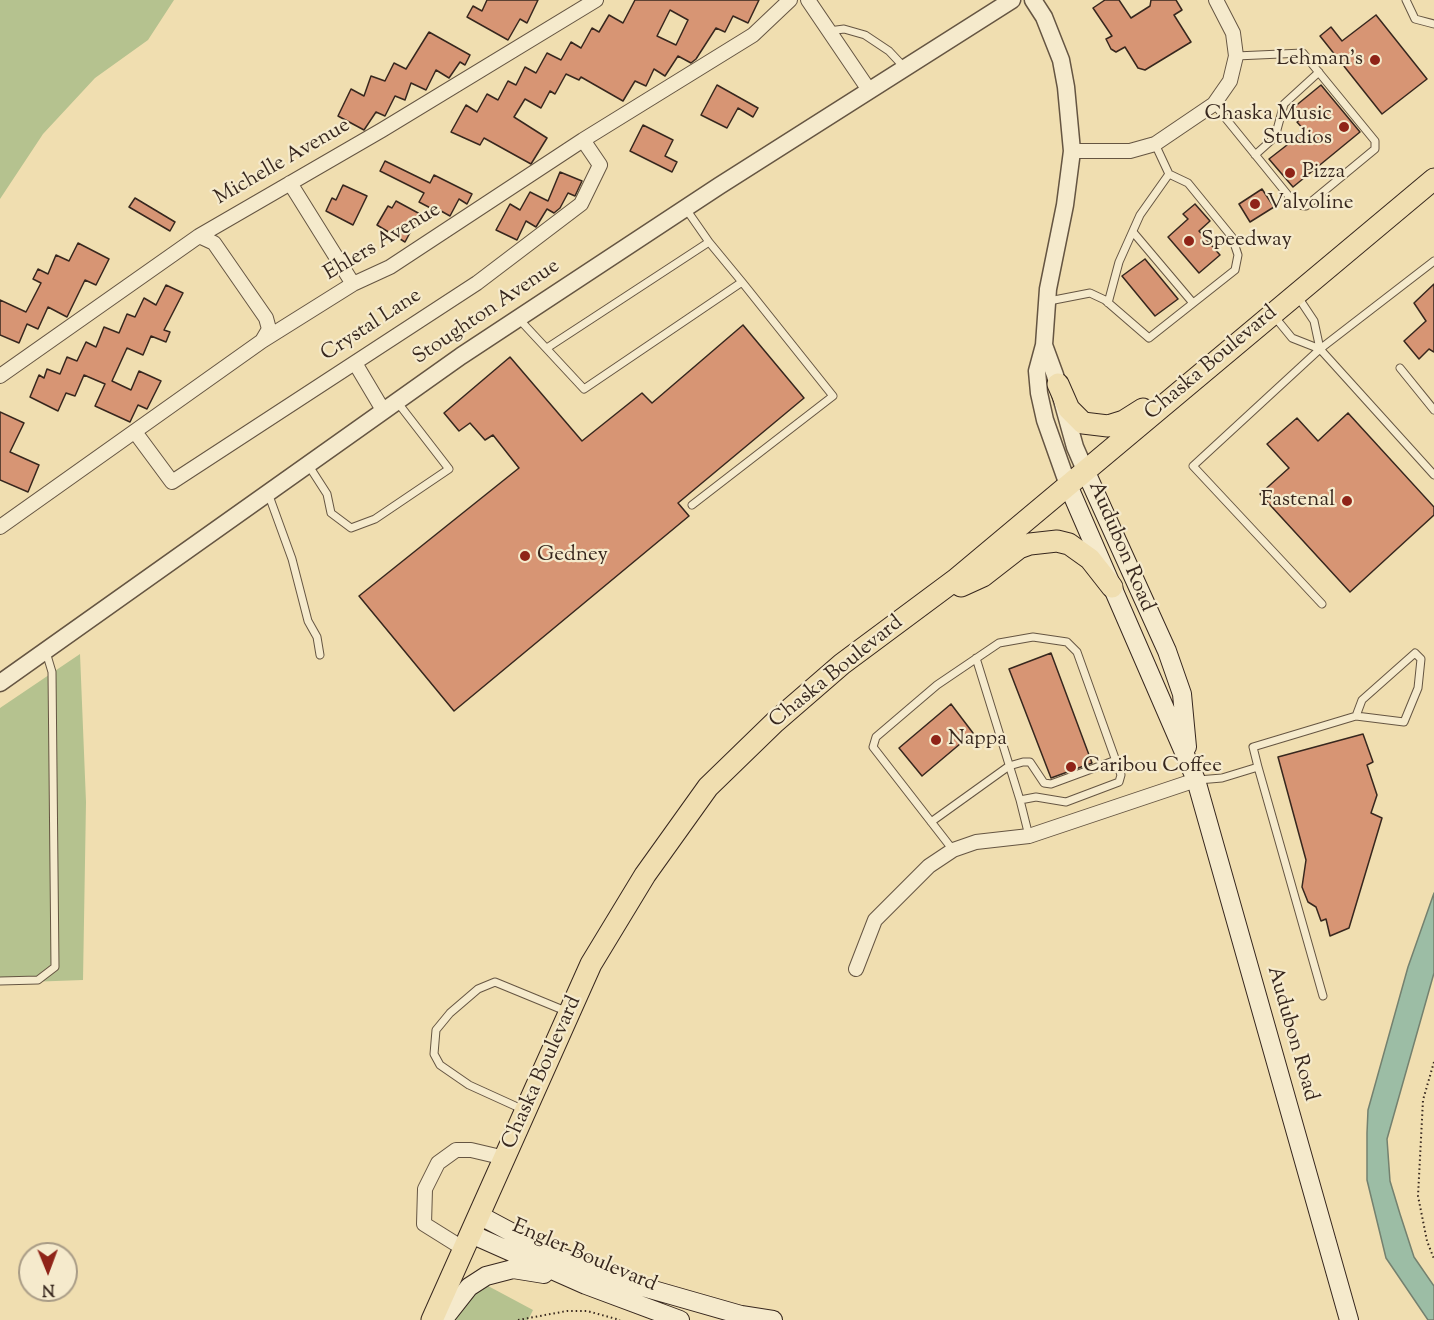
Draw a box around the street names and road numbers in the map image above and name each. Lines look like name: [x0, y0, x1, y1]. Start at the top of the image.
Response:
street label: Michelle Avenue: [211, 114, 355, 212]
street label: Ehlers Avenue: [320, 198, 446, 288]
street label: Stoughton Avenue: [409, 255, 565, 371]
street label: Crystal Lane: [317, 284, 427, 368]
street label: Chaska Boulevard: [1141, 301, 1283, 427]
street label: Audubon Road: [1081, 478, 1159, 616]
street label: Chaska Boulevard: [765, 611, 909, 735]
street label: Audubon Road: [1260, 964, 1322, 1104]
street label: Chaska Boulevard: [498, 993, 588, 1153]
street label: Engler Boulevard: [508, 1215, 660, 1299]

